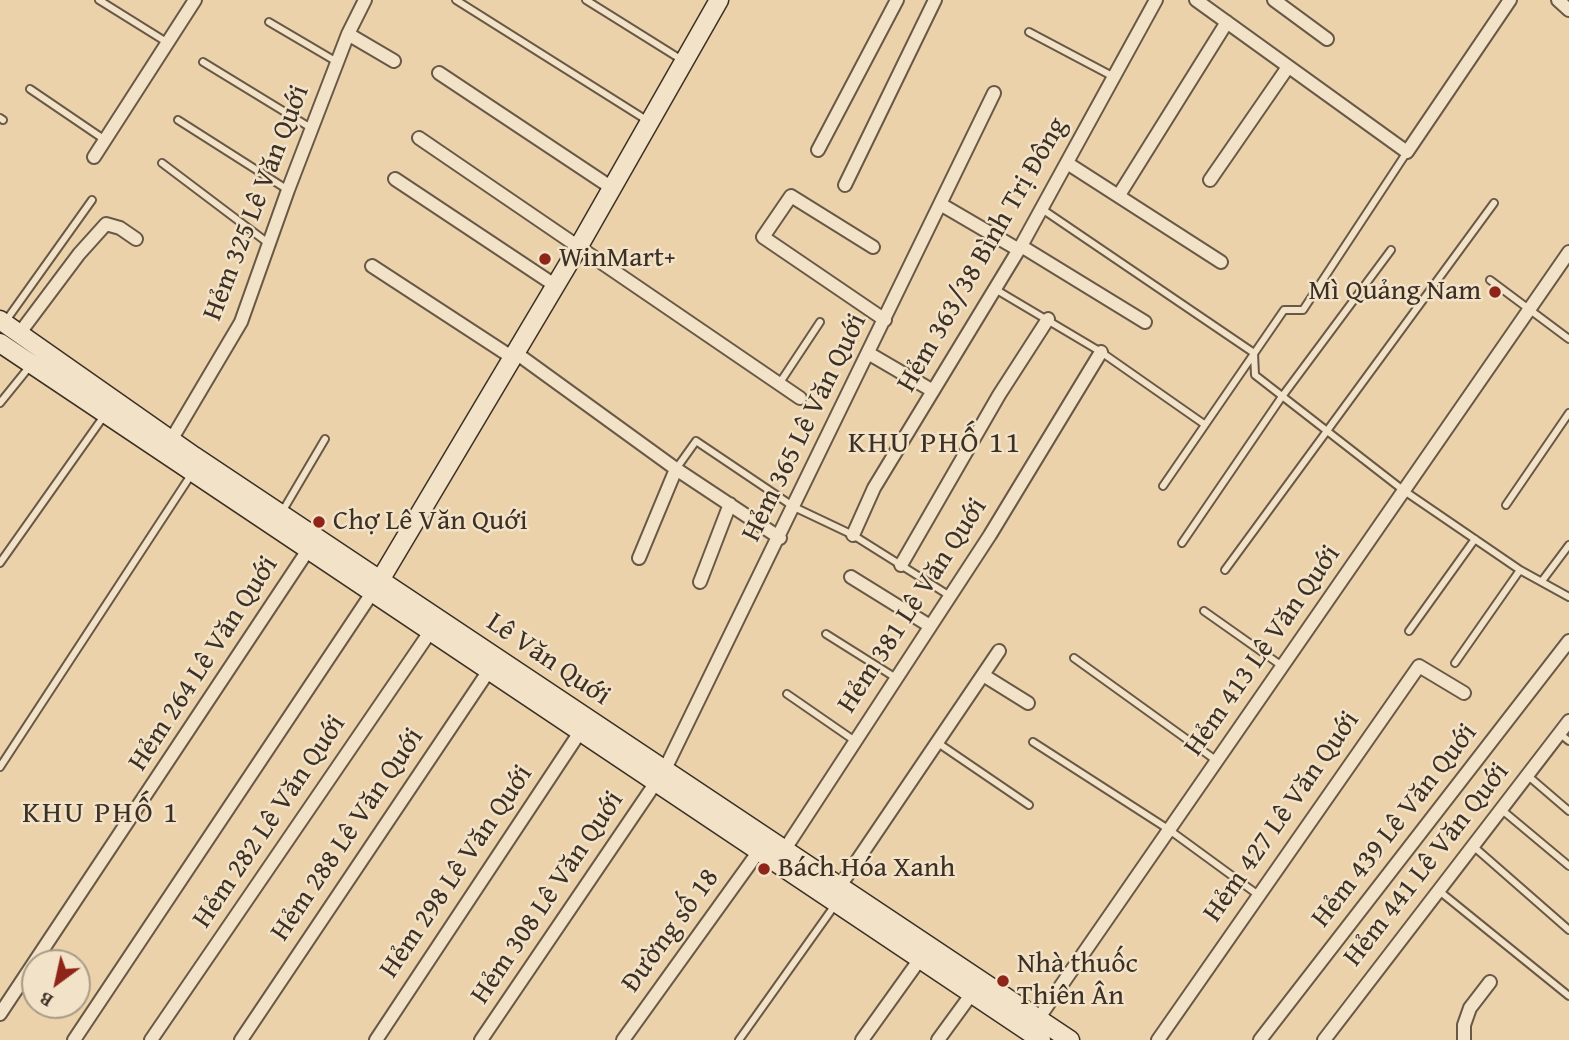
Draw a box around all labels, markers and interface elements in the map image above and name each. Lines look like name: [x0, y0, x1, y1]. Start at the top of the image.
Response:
street label: Hẻm 325 Lê Văn Quới: [197, 81, 317, 325]
street label: Hẻm 363/38 Bình Trị Đông: [891, 112, 1075, 398]
place label: WinMart+: [559, 242, 676, 276]
marker: WinMart+: [537, 251, 553, 267]
place label: Mì Quảng Nam: [1308, 275, 1481, 309]
marker: Mì Quảng Nam: [1487, 284, 1503, 300]
street label: Hẻm 365 Lê Văn Quới: [735, 309, 875, 547]
district label: KHU PHỐ 11: [849, 426, 1021, 462]
street label: Hẻm 381 Lê Văn Quới: [831, 492, 995, 720]
place label: Chợ Lê Văn Quới: [333, 505, 528, 539]
marker: Chợ Lê Văn Quới: [311, 514, 327, 530]
street label: Hẻm 413 Lê Văn Quới: [1178, 539, 1348, 763]
street label: Hẻm 264 Lê Văn Quới: [122, 550, 286, 778]
street label: Lê Văn Quới: [480, 606, 616, 714]
street label: Hẻm 427 Lê Văn Quới: [1197, 705, 1367, 929]
street label: Hẻm 282 Lê Văn Quới: [186, 709, 354, 935]
street label: Hẻm 439 Lê Văn Quới: [1305, 717, 1485, 935]
street label: Hẻm 288 Lê Văn Quới: [264, 722, 432, 948]
street label: Hẻm 441 Lê Văn Quới: [1337, 756, 1517, 974]
street label: Hẻm 298 Lê Văn Quới: [373, 759, 541, 985]
street label: Hẻm 308 Lê Văn Quới: [464, 785, 632, 1011]
district label: KHU PHỐ 1: [23, 796, 179, 832]
place label: Bách Hóa Xanh: [778, 852, 955, 886]
marker: Bách Hóa Xanh: [756, 861, 772, 877]
street label: Đường số 18: [615, 863, 727, 999]
place label: Nhà thuốc Thiên Ân: [1017, 948, 1138, 1014]
north arrow: [21, 949, 91, 1019]
marker: Nhà thuốc Thiên Ân: [995, 973, 1011, 989]
text: B: [33, 985, 58, 1015]

